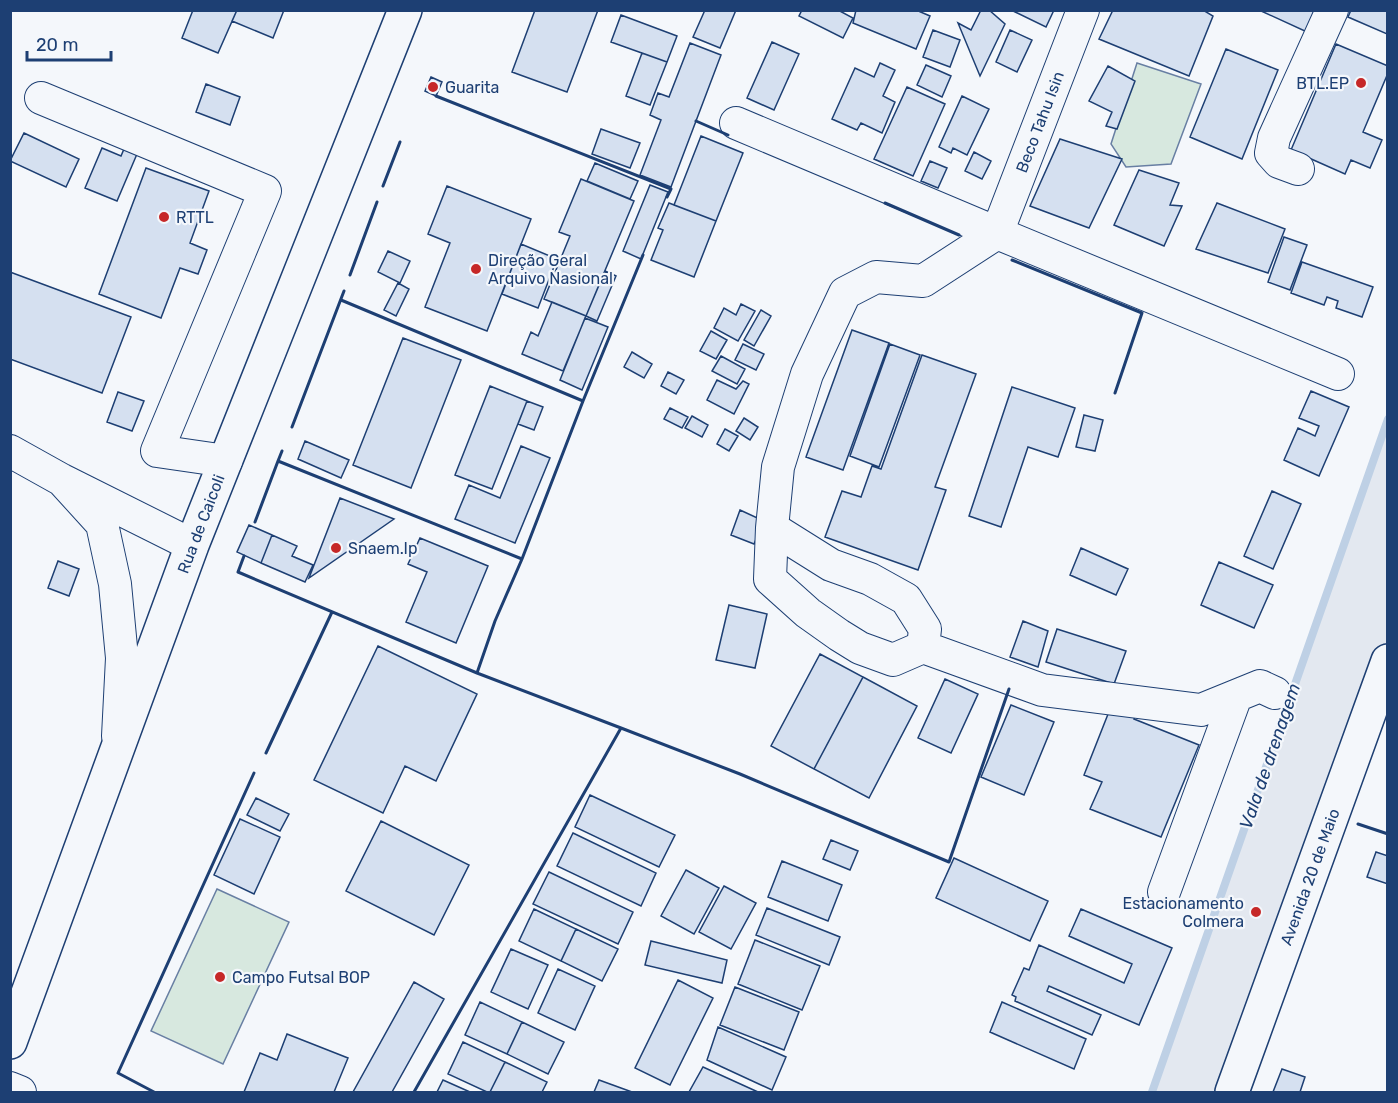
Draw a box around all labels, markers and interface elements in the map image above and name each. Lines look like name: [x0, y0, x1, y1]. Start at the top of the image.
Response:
scale bar: [27, 24, 111, 62]
text: 20 m: [36, 34, 78, 56]
street label: Beco Tahu Isin: [1012, 69, 1068, 175]
place label: BTL.EP: [1296, 74, 1349, 93]
marker: BTL.EP: [1354, 76, 1368, 90]
place label: Guarita: [445, 78, 499, 97]
marker: Guarita: [426, 80, 440, 94]
place label: RTTL: [176, 208, 214, 227]
marker: RTTL: [157, 210, 171, 224]
place label: Direção Geral Arquivo Nasional: [488, 251, 613, 288]
marker: Direção Geral Arquivo Nasional: [469, 262, 483, 276]
street label: Rua de Caicoli: [173, 472, 229, 576]
place label: Snaem.Ip: [348, 539, 417, 558]
marker: Snaem.Ip: [329, 541, 343, 555]
water label: Vala de drenagem: [1235, 680, 1305, 832]
street label: Avenida 20 de Maio: [1276, 806, 1344, 948]
place label: Estacionamento Colmera: [1122, 894, 1244, 931]
marker: Estacionamento Colmera: [1249, 905, 1263, 919]
place label: Campo Futsal BOP: [232, 968, 370, 987]
marker: Campo Futsal BOP: [213, 970, 227, 984]

